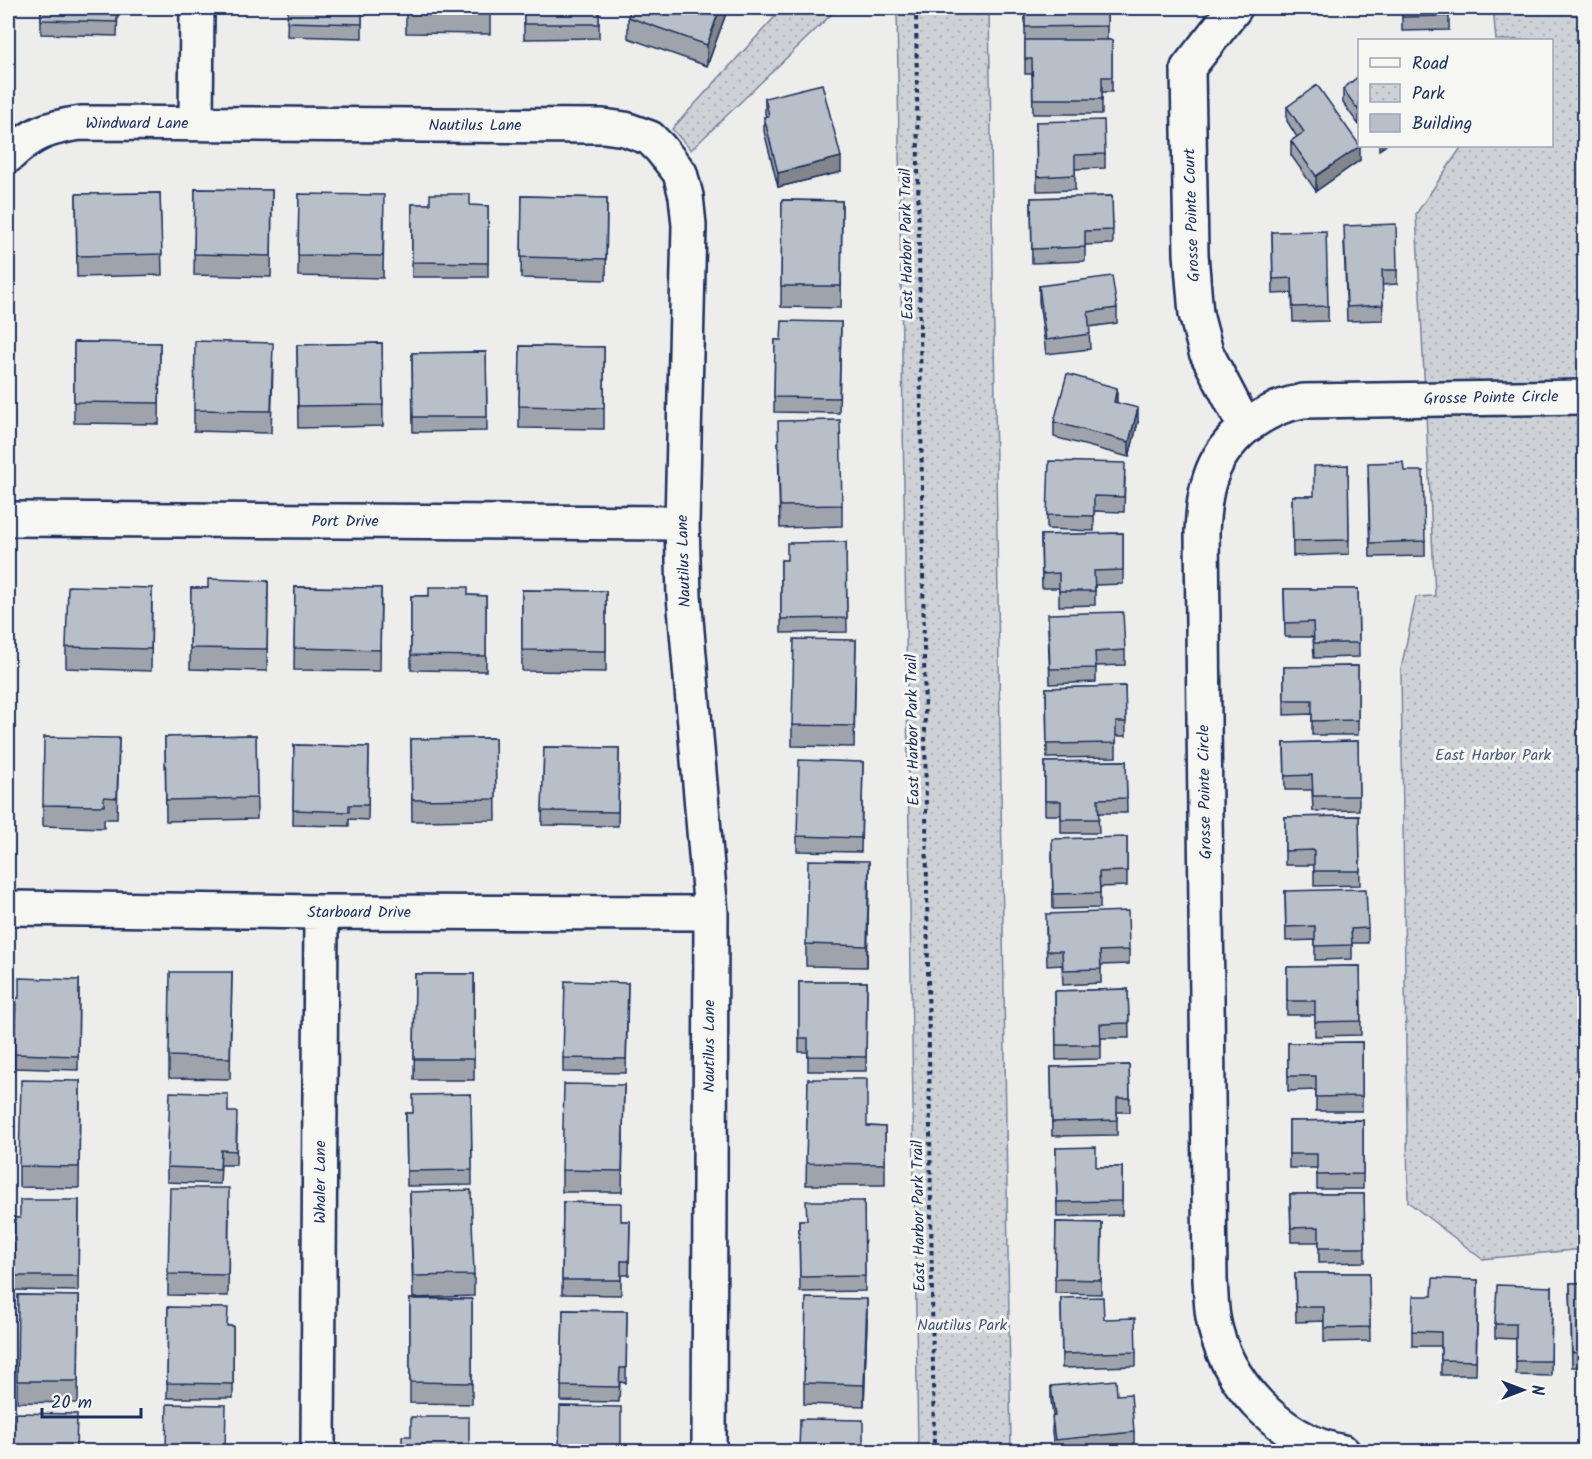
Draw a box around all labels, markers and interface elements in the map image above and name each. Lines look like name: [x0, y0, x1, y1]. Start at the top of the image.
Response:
legend: [1358, 39, 1553, 147]
text: Road: [1412, 50, 1449, 79]
text: Park: [1412, 80, 1445, 109]
text: Building: [1412, 110, 1472, 139]
street label: Windward Lane: [86, 111, 188, 136]
street label: Nautilus Lane: [429, 113, 521, 138]
street label: Grosse Pointe Court: [1177, 147, 1207, 282]
street label: East Harbor Park Trail: [893, 168, 921, 320]
street label: Grosse Pointe Circle: [1424, 384, 1558, 412]
street label: Port Drive: [311, 509, 379, 534]
street label: Nautilus Lane: [670, 514, 698, 608]
street label: East Harbor Park Trail: [899, 654, 927, 806]
street label: Grosse Pointe Circle: [1191, 725, 1219, 859]
park label: East Harbor Park: [1435, 743, 1552, 768]
street label: Starboard Drive: [307, 900, 411, 925]
street label: Nautilus Lane: [697, 1000, 722, 1092]
street label: Whaler Lane: [308, 1140, 333, 1224]
street label: East Harbor Park Trail: [905, 1140, 933, 1292]
park label: Nautilus Park: [917, 1313, 1007, 1338]
north arrow: [1493, 1360, 1553, 1420]
scale bar: [42, 1381, 141, 1419]
text: N: [1524, 1385, 1549, 1395]
text: 20 m: [51, 1389, 92, 1418]

